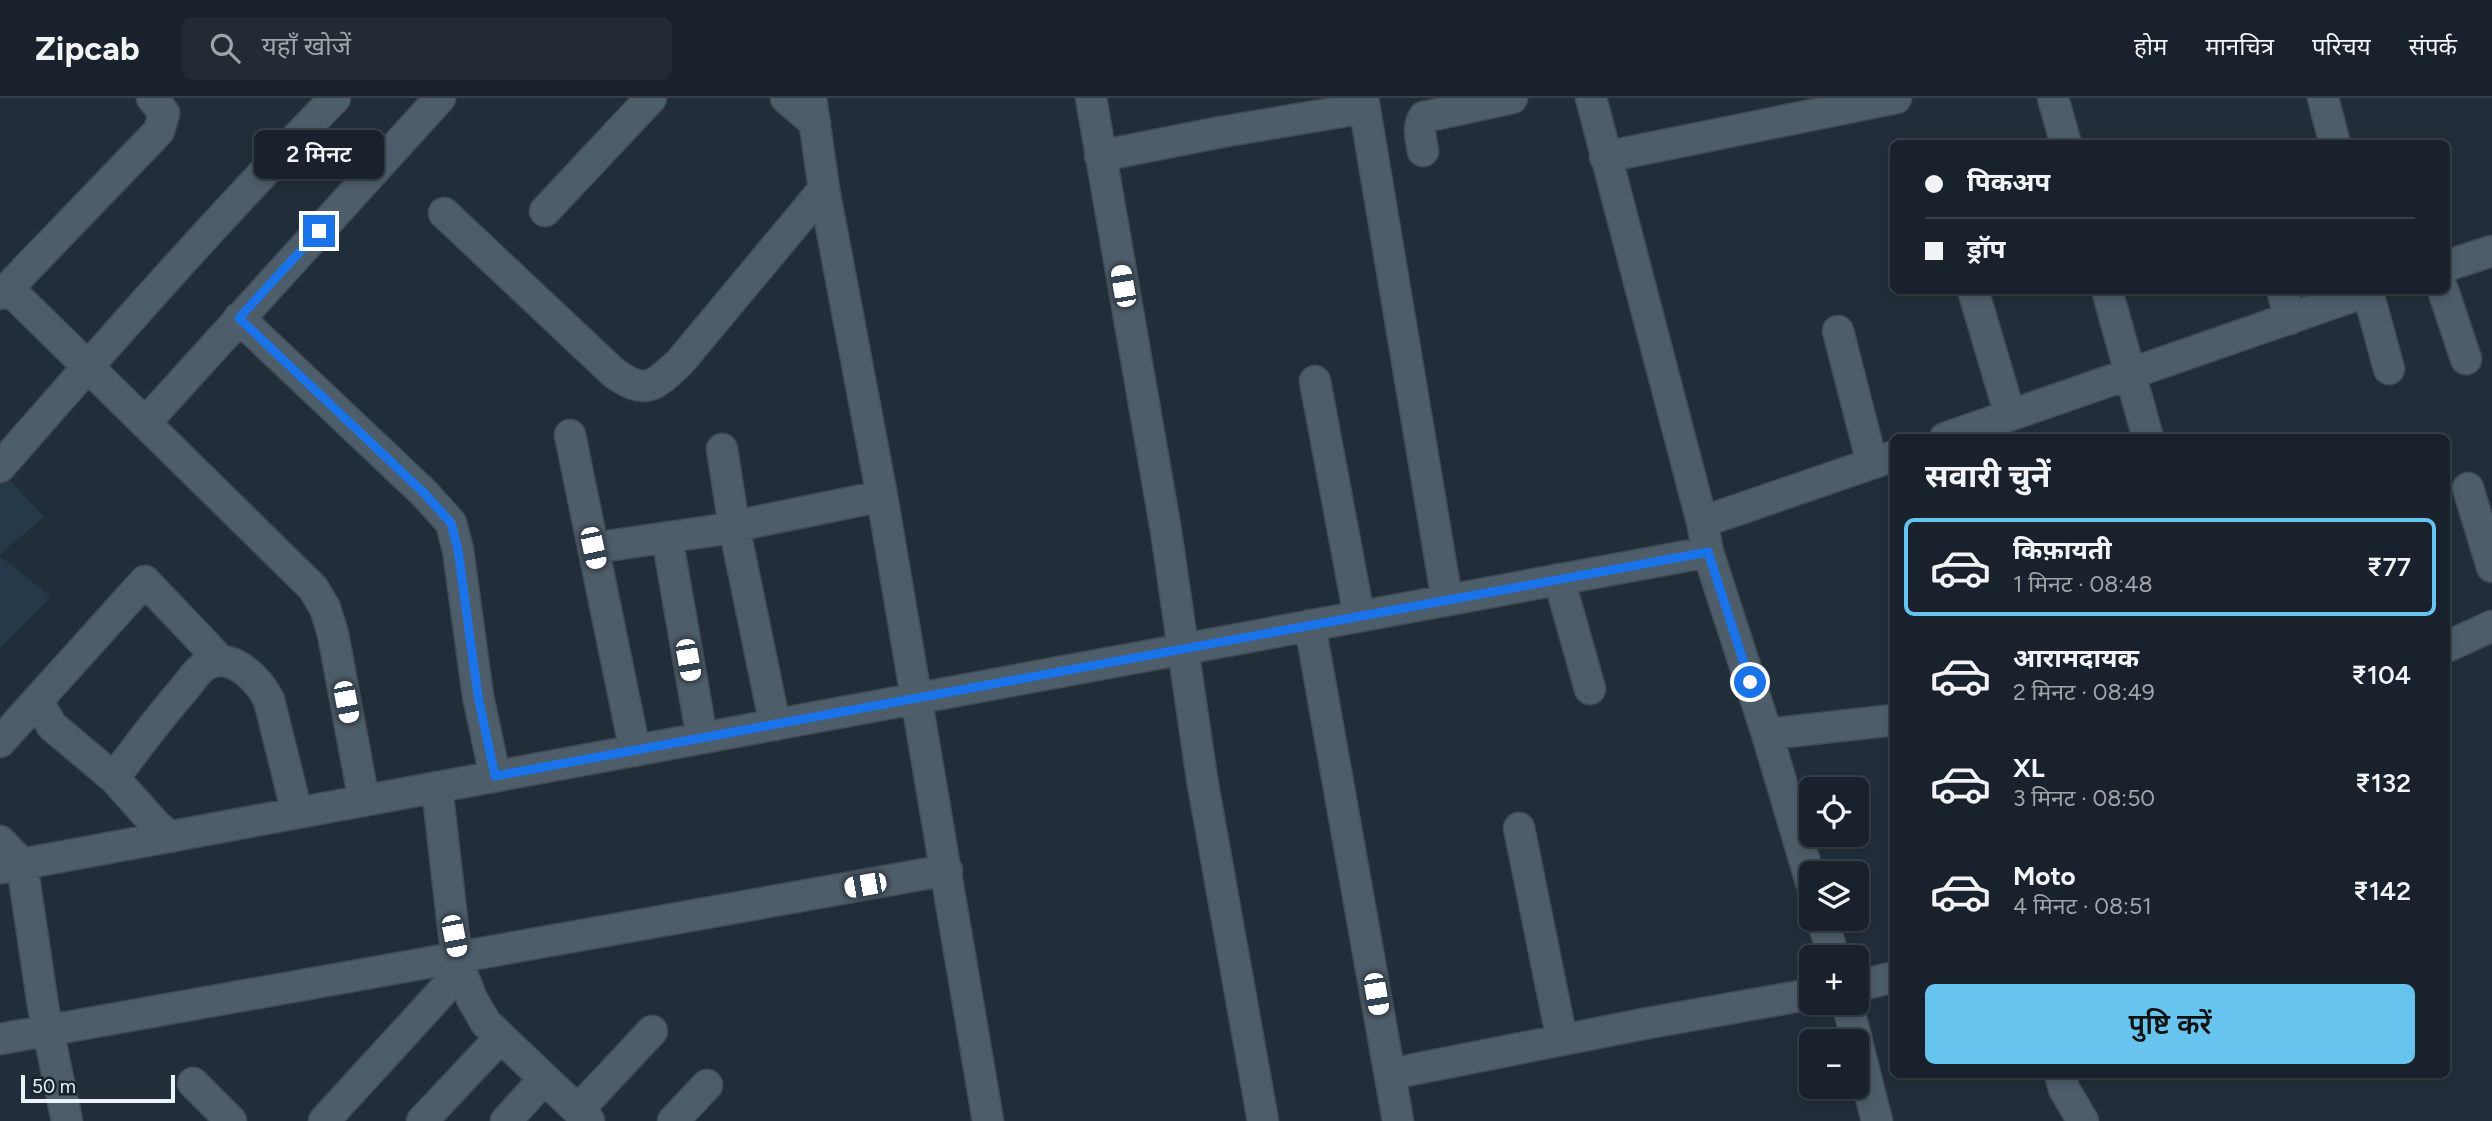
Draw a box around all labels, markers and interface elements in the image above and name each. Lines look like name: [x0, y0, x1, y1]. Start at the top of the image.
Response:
search box: [182, 17, 672, 80]
text: Zipcab: [35, 29, 140, 68]
icon: search: [206, 29, 244, 67]
text: यहाँ खोजें: [262, 30, 351, 62]
text: होम: [2134, 32, 2167, 61]
text: मानचित्र: [2205, 32, 2274, 61]
text: परिचय: [2312, 32, 2371, 61]
text: संपर्क: [2409, 32, 2457, 61]
callout: 2 मिनट: [254, 130, 384, 178]
text: 2 मिनट: [286, 140, 352, 168]
text: पिकअप: [1967, 166, 2050, 198]
route end: [303, 215, 335, 247]
text: ड्रॉप: [1967, 233, 2005, 265]
car: [1110, 263, 1137, 309]
text: सवारी चुनें: [1925, 457, 2050, 495]
car: [579, 525, 608, 571]
text: किफ़ायती: [2013, 534, 2112, 566]
icon: car: [1929, 536, 1992, 599]
text: ₹77: [2367, 551, 2411, 583]
text: 1 मिनट · 08:48: [2013, 570, 2153, 598]
car: [675, 637, 702, 683]
text: आरामदायक: [2013, 642, 2139, 674]
icon: car: [1929, 644, 1992, 707]
text: ₹104: [2351, 659, 2411, 691]
route start: [1734, 666, 1766, 698]
text: 2 मिनट · 08:49: [2013, 678, 2155, 706]
car: [332, 679, 361, 725]
icon: car: [1929, 752, 1992, 815]
text: XL: [2013, 752, 2045, 784]
text: ₹132: [2355, 767, 2411, 799]
map controls: [1799, 777, 1869, 1099]
button: locate: [1799, 777, 1869, 847]
text: 3 मिनट · 08:50: [2013, 784, 2155, 812]
icon: car: [1929, 860, 1992, 923]
text: Moto: [2013, 860, 2076, 892]
button: layers: [1799, 861, 1869, 931]
car: [843, 871, 888, 899]
text: ₹142: [2353, 875, 2411, 907]
text: 4 मिनट · 08:51: [2013, 892, 2152, 920]
car: [440, 913, 469, 959]
button: +: [1799, 945, 1869, 1015]
car: [1363, 971, 1390, 1017]
button: पुष्टि करें: [1925, 984, 2415, 1064]
button: −: [1799, 1029, 1869, 1099]
scale bar: [21, 1072, 175, 1104]
text: 50 m: [32, 1075, 76, 1098]

